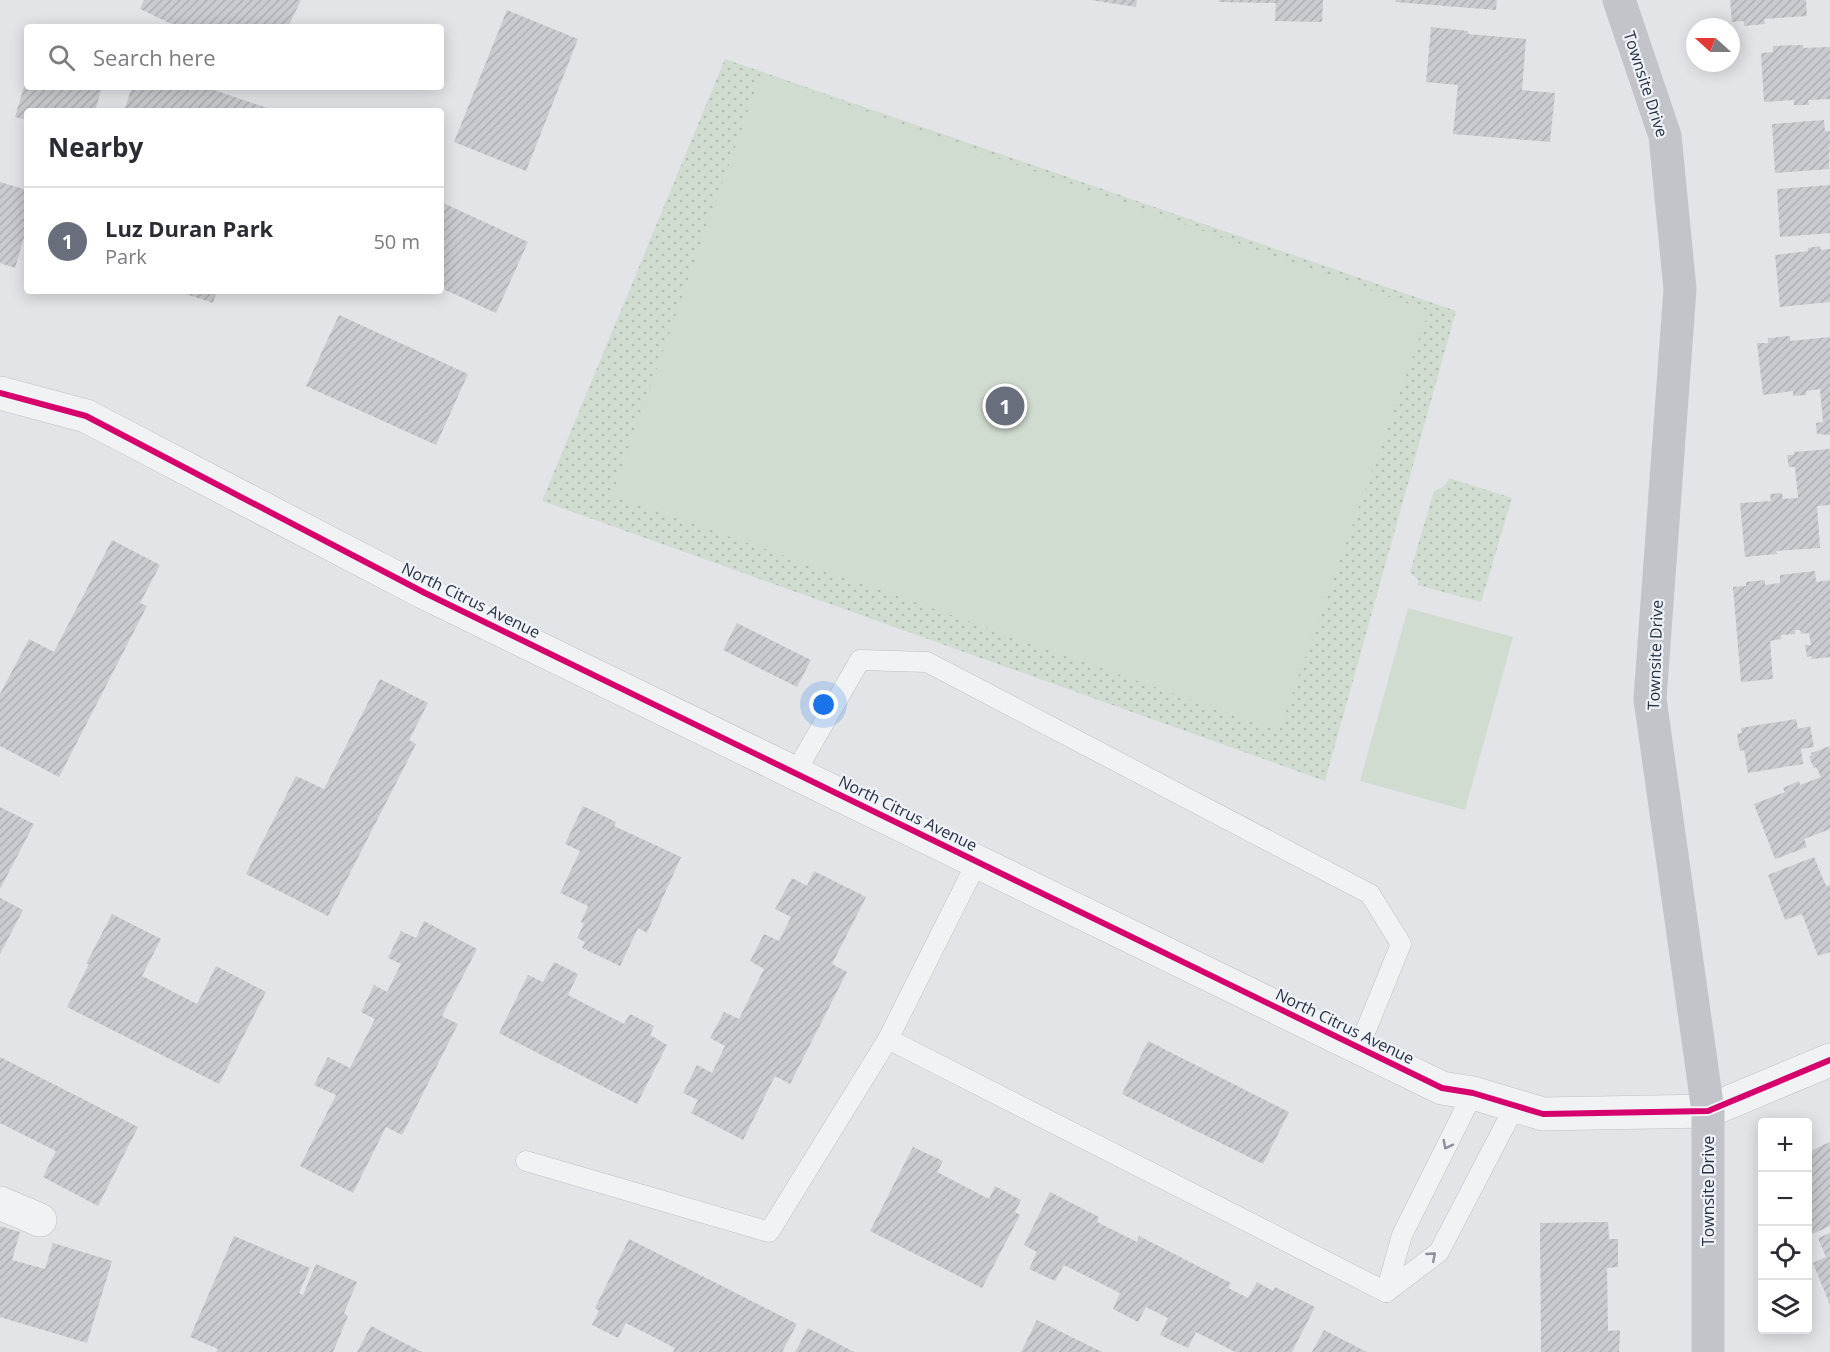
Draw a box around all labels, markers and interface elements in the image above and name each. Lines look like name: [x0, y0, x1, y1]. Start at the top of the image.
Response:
north arrow: [1686, 18, 1740, 72]
search box: [24, 24, 444, 90]
street label: Townsite Drive: [1618, 28, 1674, 140]
icon: search: [45, 41, 78, 74]
text: Search here: [93, 42, 216, 72]
text: Nearby: [48, 129, 143, 165]
text: Luz Duran Park: [105, 213, 273, 243]
text: 1: [62, 228, 73, 255]
text: 50 m: [373, 228, 420, 255]
text: Park: [105, 243, 147, 270]
pin: 1: [986, 384, 1024, 428]
street label: North Citrus Avenue: [398, 557, 544, 643]
street label: Townsite Drive: [1642, 599, 1668, 711]
your location: [809, 690, 838, 719]
street label: North Citrus Avenue: [835, 770, 981, 856]
street label: North Citrus Avenue: [1272, 983, 1418, 1069]
map controls: [1758, 1118, 1812, 1334]
button: +: [1758, 1118, 1812, 1172]
street label: Townsite Drive: [1697, 1136, 1719, 1246]
one-way arrow: [1442, 1139, 1454, 1150]
button: −: [1758, 1172, 1812, 1226]
button: locate: [1758, 1226, 1812, 1280]
one-way arrow: [1425, 1252, 1436, 1263]
button: layers: [1758, 1280, 1812, 1334]

